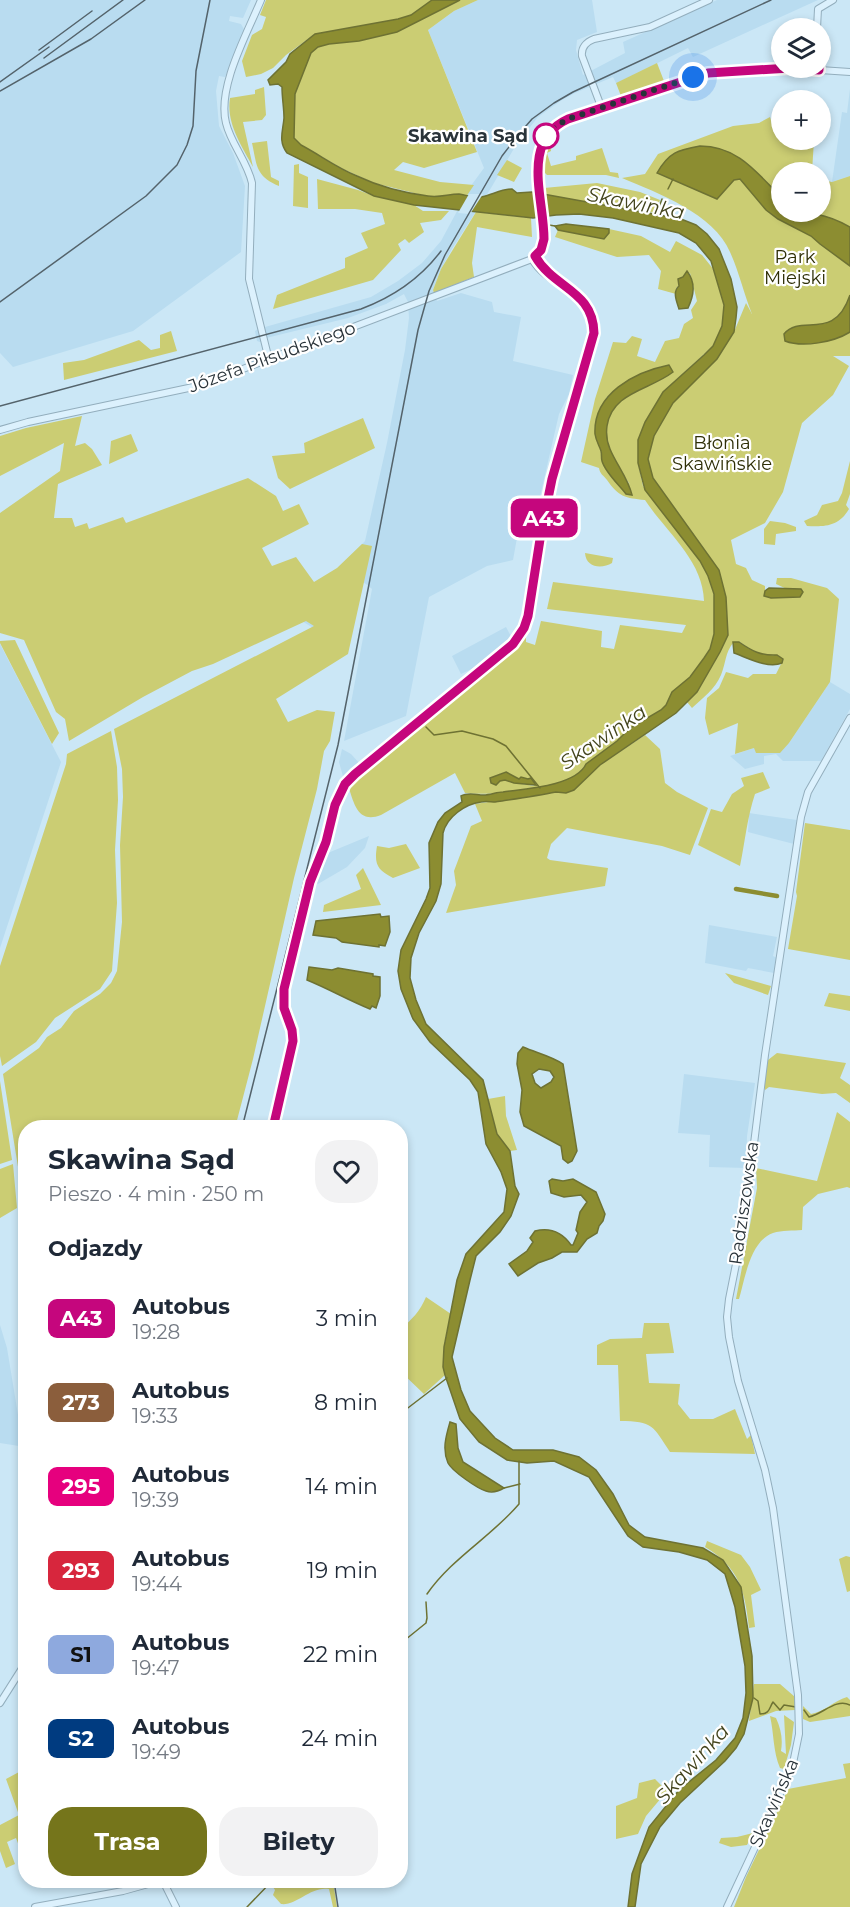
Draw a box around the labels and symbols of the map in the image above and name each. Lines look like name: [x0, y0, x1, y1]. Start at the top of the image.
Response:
your location: [678, 62, 708, 92]
marker: Skawina Sąd: [533, 123, 559, 149]
place label: Skawina Sąd: [408, 125, 528, 147]
water label: Skawinka: [585, 182, 687, 224]
park label: Park Miejski: [764, 246, 826, 289]
street label: Józefa Piłsudskiego: [185, 317, 358, 398]
park label: Błonia Skawińskie: [672, 432, 772, 475]
line badge: A43: [510, 498, 578, 538]
water label: Skawinka: [555, 699, 651, 775]
street label: Radziszowska: [724, 1140, 764, 1266]
water label: Skawinka: [650, 1719, 734, 1809]
street label: Skawińska: [745, 1755, 803, 1851]

